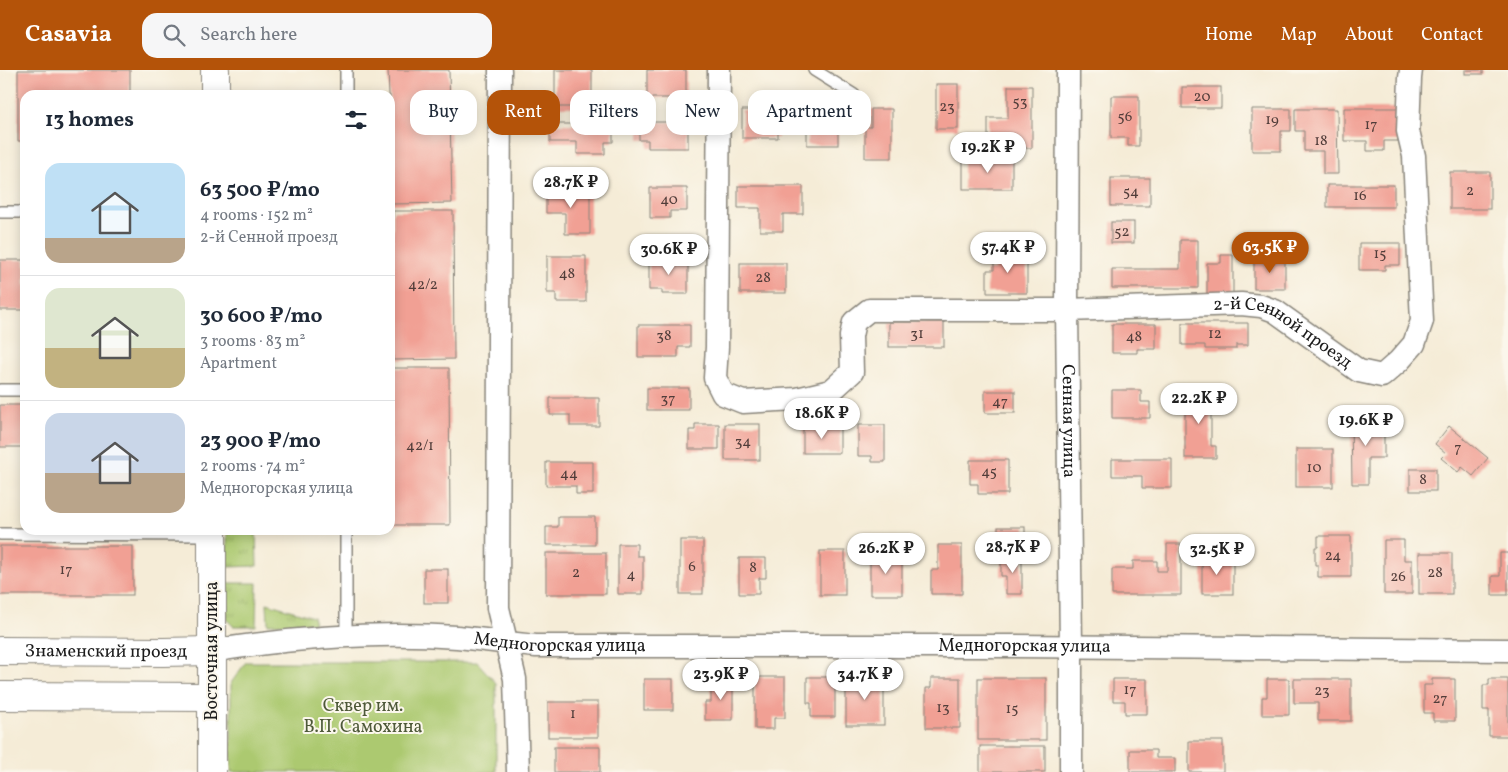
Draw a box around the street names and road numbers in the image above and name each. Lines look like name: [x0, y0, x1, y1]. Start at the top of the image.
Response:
street label: 2-й Сенной проезд: [1213, 292, 1357, 375]
street label: Сенная улица: [1055, 364, 1081, 478]
street label: Восточная улица: [200, 581, 225, 721]
street label: Медногорская улица: [472, 626, 646, 659]
street label: Медногорская улица: [938, 633, 1111, 659]
street label: Знаменский проезд: [25, 639, 187, 665]

